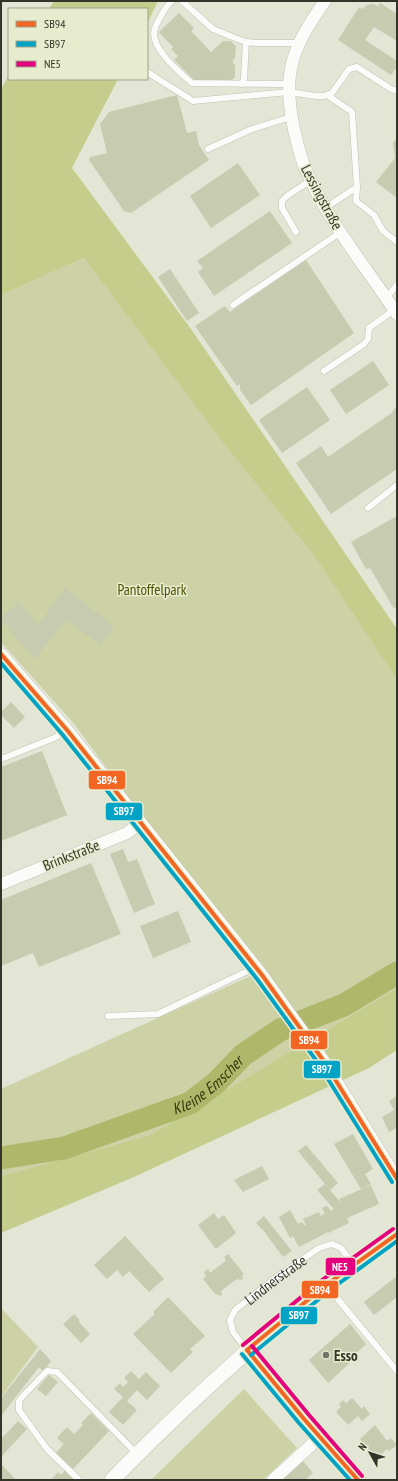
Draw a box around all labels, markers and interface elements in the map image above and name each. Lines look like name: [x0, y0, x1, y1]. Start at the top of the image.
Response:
legend: [8, 8, 148, 80]
text: SB94: [44, 16, 66, 31]
text: SB97: [44, 36, 66, 51]
text: NE5: [44, 56, 61, 71]
street label: Lessingstraße: [297, 161, 347, 233]
park label: Pantoffelpark: [117, 580, 187, 599]
line badge: SB94: [88, 770, 126, 790]
text: SB94: [97, 773, 118, 787]
line badge: SB97: [105, 802, 143, 821]
text: SB97: [114, 804, 134, 818]
street label: Brinkstraße: [40, 835, 102, 875]
line badge: SB94: [290, 1030, 328, 1050]
text: SB94: [299, 1033, 320, 1047]
water label: Kleine Emscher: [169, 1050, 249, 1119]
line badge: SB97: [303, 1060, 341, 1079]
text: SB97: [312, 1062, 332, 1076]
street label: Lindnerstraße: [240, 1250, 310, 1309]
line badge: NE5: [325, 1257, 356, 1276]
text: NE5: [332, 1260, 348, 1274]
line badge: SB94: [301, 1280, 339, 1299]
text: SB94: [310, 1283, 331, 1297]
line badge: SB97: [280, 1306, 318, 1325]
text: SB97: [289, 1308, 309, 1322]
place label: Esso: [334, 1346, 358, 1365]
marker: Esso: [321, 1350, 331, 1360]
north arrow: [350, 1433, 390, 1473]
text: N: [355, 1440, 370, 1453]

